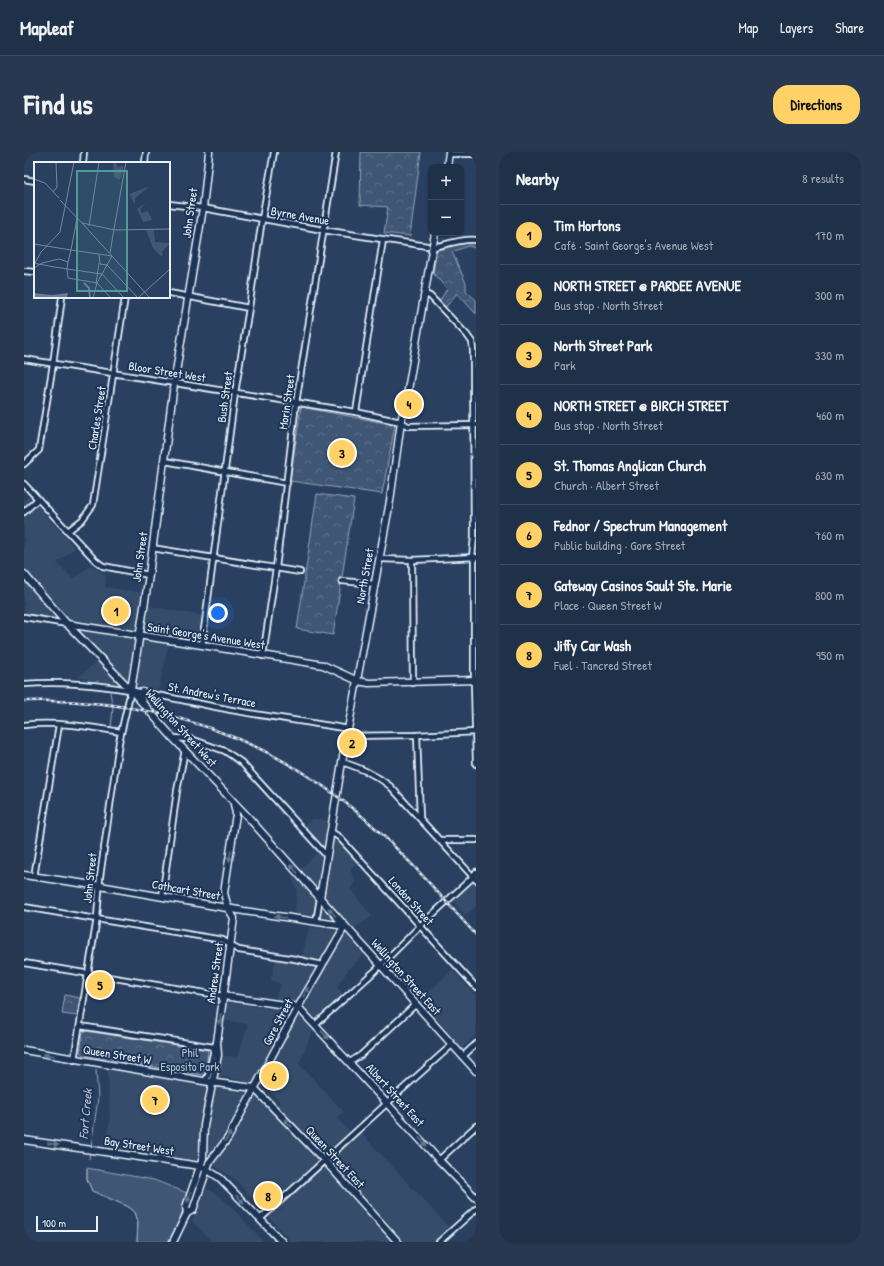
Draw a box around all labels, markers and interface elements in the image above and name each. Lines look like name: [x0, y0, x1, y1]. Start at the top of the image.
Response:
text: Mapleaf: [20, 15, 74, 41]
text: Map: [738, 18, 758, 37]
text: Layers: [780, 18, 813, 37]
text: Share: [835, 18, 864, 37]
text: Find us: [24, 85, 93, 123]
button: Directions: [773, 85, 860, 124]
inset map: [34, 162, 170, 298]
map controls: [428, 164, 464, 236]
button: +: [428, 164, 464, 200]
text: Nearby: [516, 167, 559, 190]
text: 8 results: [802, 169, 844, 187]
street label: John Street: [178, 186, 202, 239]
button: −: [428, 200, 464, 236]
street label: Byrne Avenue: [269, 202, 331, 229]
text: Tim Hortons: [554, 215, 621, 236]
text: 1: [527, 226, 531, 244]
text: 170 m: [815, 226, 844, 244]
text: Café · Saint George's Avenue West: [554, 236, 713, 254]
text: NORTH STREET @ PARDEE AVENUE: [554, 275, 741, 296]
text: 2: [526, 286, 532, 304]
text: 300 m: [815, 286, 844, 304]
text: Bus stop · North Street: [554, 296, 663, 314]
text: North Street Park: [554, 335, 652, 356]
text: 3: [526, 346, 532, 364]
text: 330 m: [815, 346, 844, 364]
text: Park: [554, 356, 576, 374]
street label: Bloor Street West: [127, 357, 208, 386]
street label: Bush Street: [213, 370, 237, 423]
street label: Morin Street: [274, 372, 299, 431]
street label: Charles Street: [83, 384, 110, 451]
pin: 4: [396, 389, 422, 419]
text: NORTH STREET @ BIRCH STREET: [554, 395, 728, 416]
text: 4: [527, 406, 531, 424]
text: 460 m: [816, 406, 844, 424]
text: Bus stop · North Street: [554, 416, 663, 434]
pin: 3: [329, 438, 355, 468]
text: St. Thomas Anglican Church: [554, 455, 706, 476]
text: 5: [526, 466, 532, 484]
text: 630 m: [815, 466, 844, 484]
text: Church · Albert Street: [554, 476, 659, 494]
text: Fednor / Spectrum Management: [554, 515, 727, 536]
text: 6: [526, 526, 532, 544]
text: 760 m: [815, 526, 844, 544]
street label: John Street: [128, 530, 152, 583]
text: Public building · Gore Street: [554, 536, 685, 554]
street label: North Street: [351, 546, 378, 605]
text: Gateway Casinos Sault Ste. Marie: [554, 575, 732, 596]
text: 7: [526, 586, 532, 604]
text: 800 m: [815, 586, 844, 604]
pin: 1: [103, 596, 129, 626]
text: Place · Queen Street W: [554, 596, 662, 614]
your location: [208, 603, 228, 623]
street label: Saint George's Avenue West: [146, 618, 267, 653]
text: Jiffy Car Wash: [554, 635, 631, 656]
text: 8: [526, 646, 532, 664]
text: 950 m: [816, 646, 844, 664]
text: Fuel · Tancred Street: [554, 656, 652, 674]
street label: St. Andrew's Terrace: [167, 678, 258, 711]
street label: Wellington Street West: [142, 685, 222, 771]
pin: 2: [339, 728, 365, 758]
one-way arrow: [226, 850, 232, 862]
street label: John Street: [78, 851, 101, 904]
one-way arrow: [289, 864, 299, 874]
street label: London Street: [385, 873, 438, 929]
street label: Cathcart Street: [151, 875, 223, 904]
one-way arrow: [327, 907, 337, 917]
one-way arrow: [274, 914, 286, 920]
street label: Wellington Street East: [367, 935, 446, 1019]
street label: Andrew Street: [202, 940, 227, 1005]
pin: 5: [87, 970, 113, 1000]
one-way arrow: [303, 986, 310, 998]
street label: Gore Street: [258, 995, 297, 1048]
one-way arrow: [217, 1013, 223, 1025]
one-way arrow: [320, 1030, 330, 1040]
street label: Queen Street W: [82, 1041, 153, 1068]
park label: Phil Esposito Park: [160, 1044, 220, 1075]
one-way arrow: [43, 1052, 55, 1058]
street label: Albert Street East: [362, 1059, 429, 1131]
pin: 6: [261, 1061, 287, 1091]
pin: 7: [142, 1085, 168, 1115]
water label: Fort Creek: [74, 1086, 96, 1140]
one-way arrow: [283, 1118, 293, 1128]
street label: Queen Street East: [302, 1122, 369, 1192]
one-way arrow: [225, 1131, 232, 1143]
street label: Bay Street West: [103, 1132, 176, 1160]
one-way arrow: [418, 1137, 427, 1147]
one-way arrow: [47, 1141, 59, 1147]
pin: 8: [255, 1181, 281, 1211]
one-way arrow: [186, 1191, 192, 1203]
one-way arrow: [235, 1194, 245, 1204]
scale bar: [36, 1214, 98, 1233]
text: 100 m: [42, 1216, 66, 1230]

